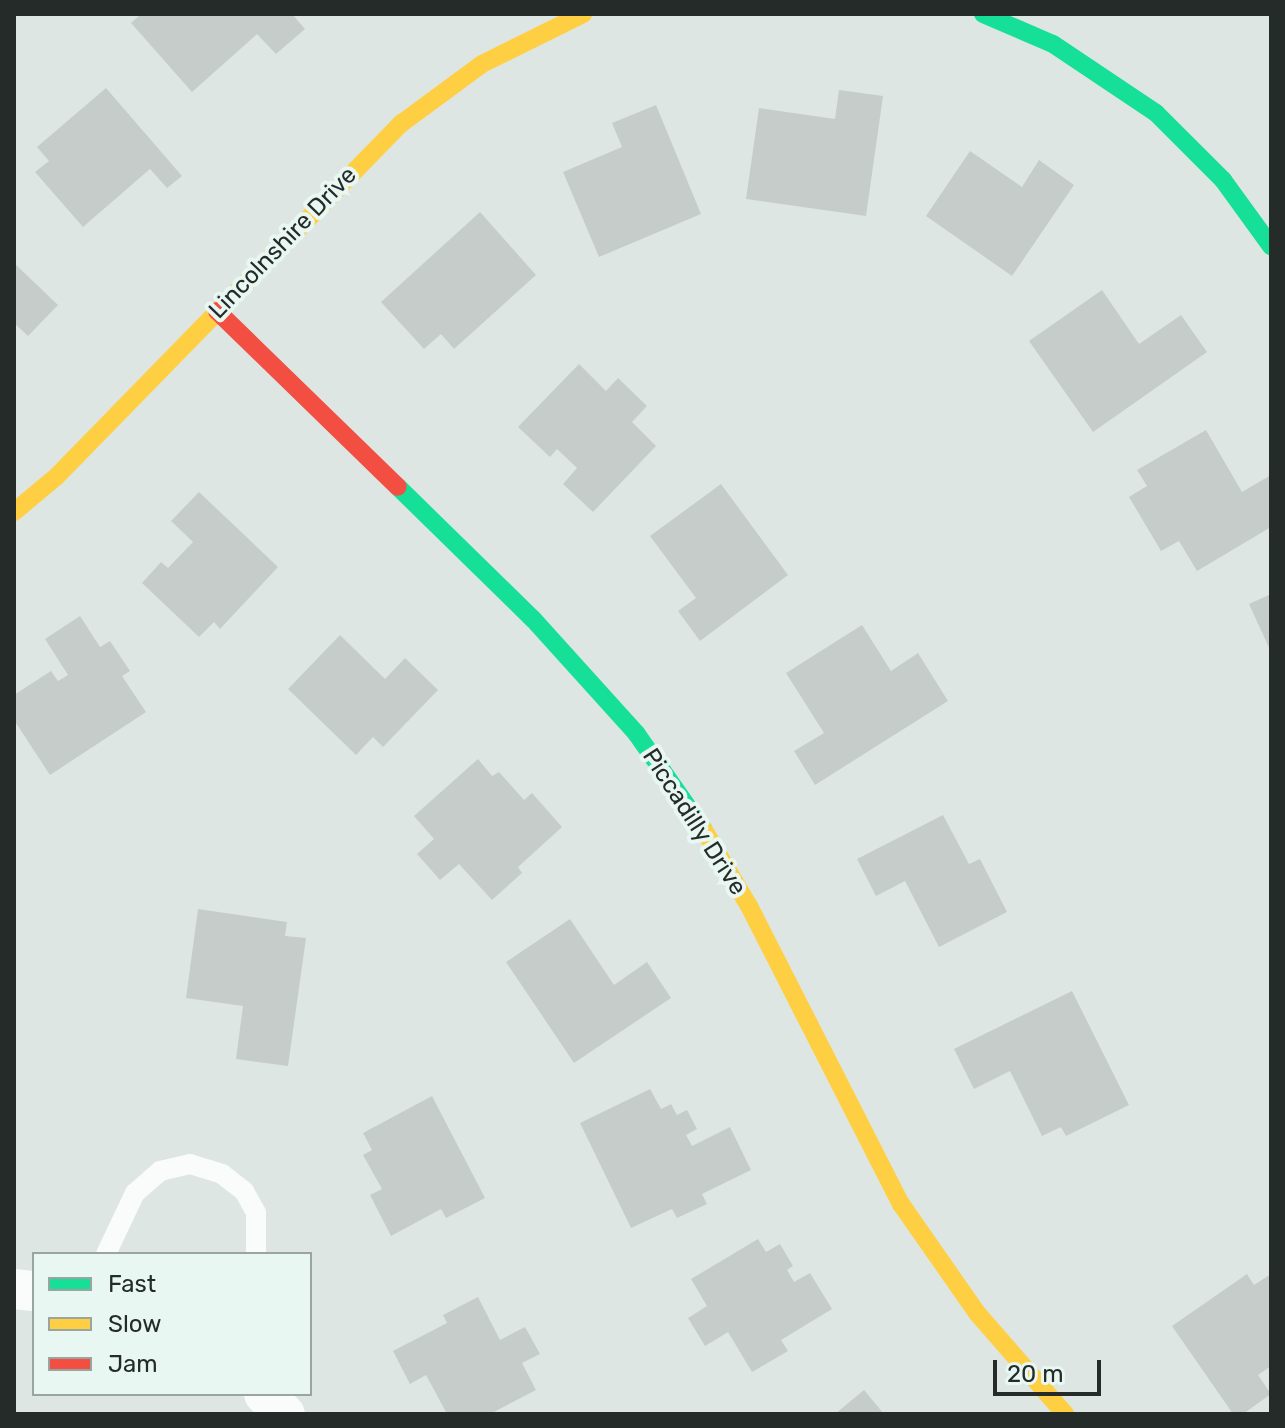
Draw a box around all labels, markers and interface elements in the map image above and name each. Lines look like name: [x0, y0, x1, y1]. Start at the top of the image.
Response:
street label: Lincolnshire Drive: [203, 161, 363, 325]
street label: Piccadilly Drive: [636, 743, 752, 901]
legend: [32, 1252, 312, 1396]
text: Fast: [108, 1270, 156, 1298]
text: Slow: [108, 1310, 161, 1338]
scale bar: [997, 1344, 1105, 1394]
text: Jam: [108, 1350, 158, 1378]
text: 20 m: [1007, 1360, 1064, 1388]

